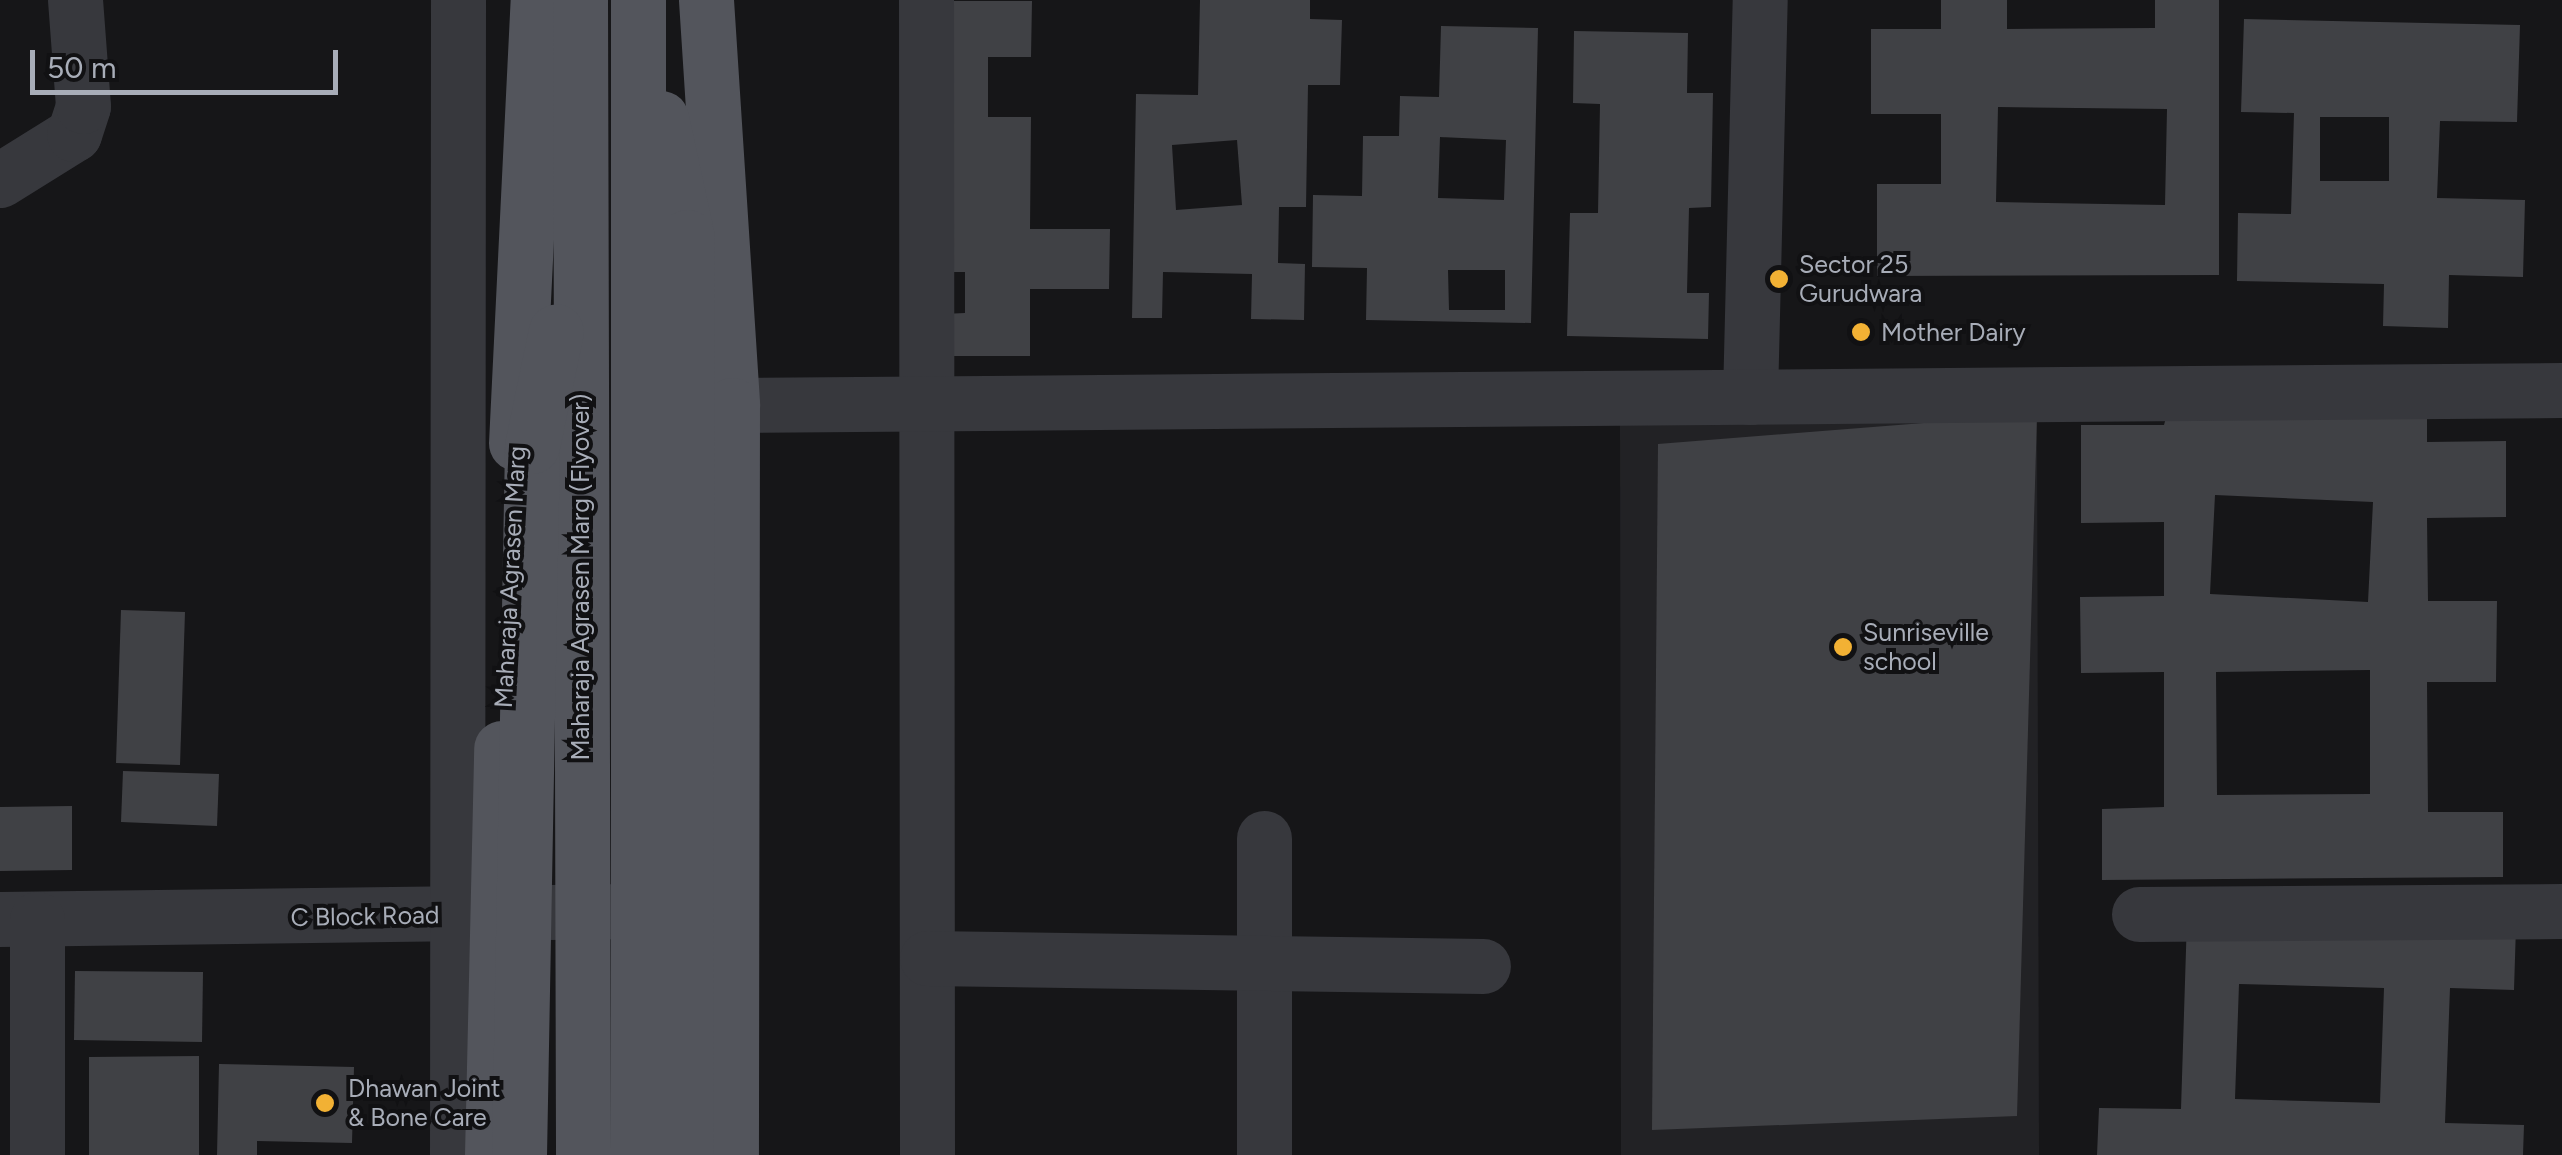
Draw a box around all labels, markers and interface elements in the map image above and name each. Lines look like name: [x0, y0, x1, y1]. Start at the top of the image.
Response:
scale bar: [35, 30, 342, 92]
text: 50 m: [47, 49, 116, 86]
place label: Sector 25 Gurudwara: [1799, 250, 1922, 309]
marker: Sector 25 Gurudwara: [1768, 268, 1790, 290]
place label: Mother Dairy: [1881, 317, 2026, 347]
marker: Mother Dairy: [1850, 321, 1872, 343]
street label: Maharaja Agrasen Marg (Flyover): [565, 393, 595, 761]
street label: Maharaja Agrasen Marg: [488, 445, 532, 709]
place label: Sunriseville school: [1863, 618, 1989, 677]
marker: Sunriseville school: [1832, 636, 1854, 658]
street label: C Block Road: [290, 900, 440, 932]
place label: Dhawan Joint & Bone Care: [348, 1074, 500, 1133]
marker: Dhawan Joint & Bone Care: [312, 1090, 338, 1116]

